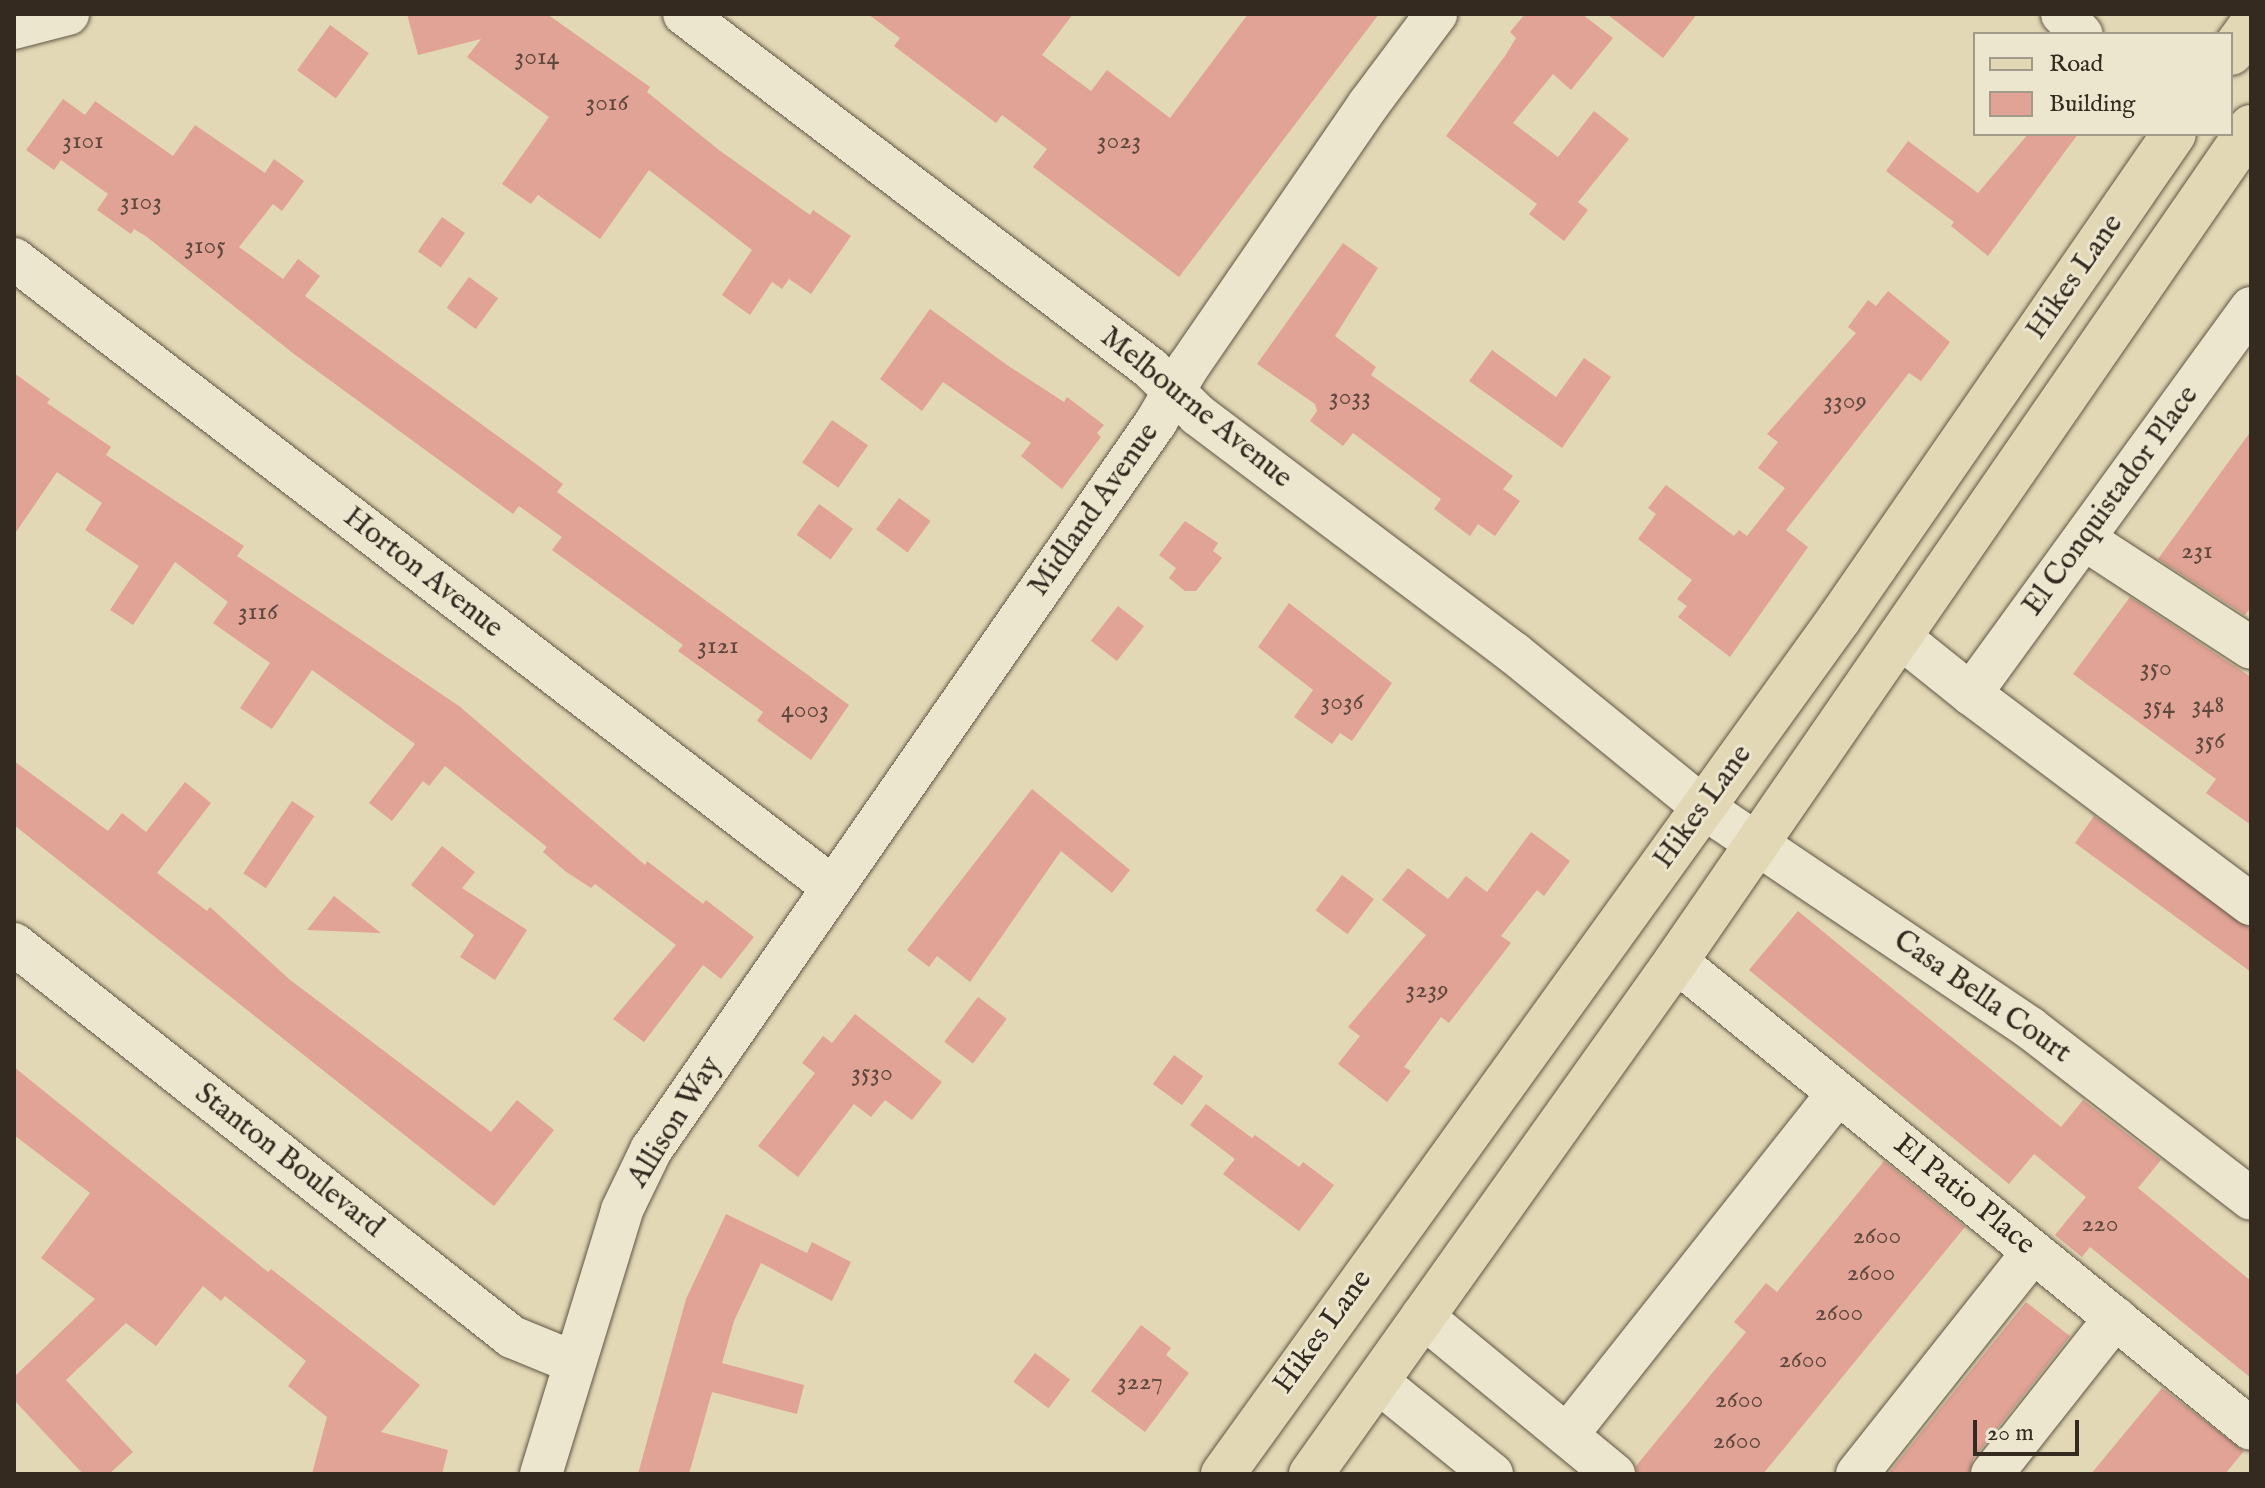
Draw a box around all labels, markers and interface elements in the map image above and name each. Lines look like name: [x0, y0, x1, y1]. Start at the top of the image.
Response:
legend: [1973, 32, 2233, 136]
house number: 3014: [515, 41, 559, 73]
text: Road: [2049, 49, 2103, 80]
house number: 3016: [586, 87, 628, 119]
text: Building: [2049, 89, 2135, 120]
house number: 3101: [62, 125, 104, 157]
house number: 3023: [1097, 125, 1141, 157]
house number: 3103: [120, 186, 162, 218]
street label: Hikes Lane: [2019, 207, 2131, 347]
house number: 3105: [184, 230, 226, 262]
street label: Melbourne Avenue: [1093, 320, 1299, 496]
street label: El Conquistador Place: [2015, 379, 2207, 623]
house number: 3033: [1329, 381, 1371, 413]
house number: 3309: [1823, 385, 1867, 417]
street label: Midland Avenue: [1021, 416, 1167, 604]
street label: Horton Avenue: [336, 499, 510, 647]
house number: 231: [2181, 535, 2213, 567]
house number: 3116: [238, 596, 278, 628]
house number: 3121: [697, 630, 739, 662]
house number: 350: [2140, 652, 2172, 684]
house number: 3036: [1320, 686, 1364, 718]
house number: 348: [2192, 689, 2224, 721]
house number: 354: [2143, 690, 2175, 722]
house number: 4003: [781, 694, 829, 726]
house number: 356: [2195, 725, 2225, 757]
street label: Hikes Lane: [1646, 738, 1760, 876]
street label: Casa Bella Court: [1886, 922, 2078, 1072]
house number: 3239: [1406, 974, 1448, 1006]
street label: Allison Way: [621, 1050, 729, 1194]
house number: 3530: [851, 1057, 893, 1089]
street label: Stanton Boulevard: [187, 1076, 391, 1246]
street label: El Patio Place: [1886, 1127, 2042, 1263]
house number: 220: [2081, 1208, 2119, 1240]
house number: 2600: [1853, 1220, 1901, 1252]
house number: 2600: [1847, 1257, 1895, 1289]
street label: Hikes Lane: [1266, 1263, 1380, 1401]
house number: 2600: [1815, 1297, 1863, 1329]
house number: 2600: [1779, 1344, 1827, 1376]
house number: 3227: [1117, 1366, 1163, 1398]
house number: 2600: [1715, 1384, 1763, 1416]
scale bar: [1977, 1404, 2083, 1454]
text: 20 m: [1987, 1418, 2034, 1449]
house number: 2600: [1713, 1425, 1761, 1457]

